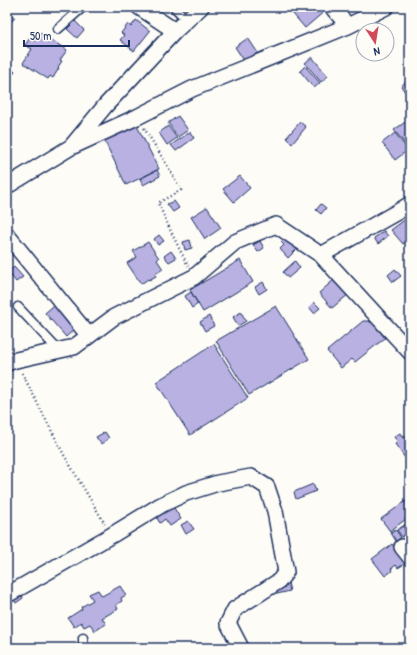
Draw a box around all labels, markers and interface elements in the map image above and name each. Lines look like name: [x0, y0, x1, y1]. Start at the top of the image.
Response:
scale bar: [24, 22, 129, 48]
north arrow: [355, 22, 395, 62]
text: 50 m: [30, 27, 51, 44]
text: N: [373, 44, 381, 59]

